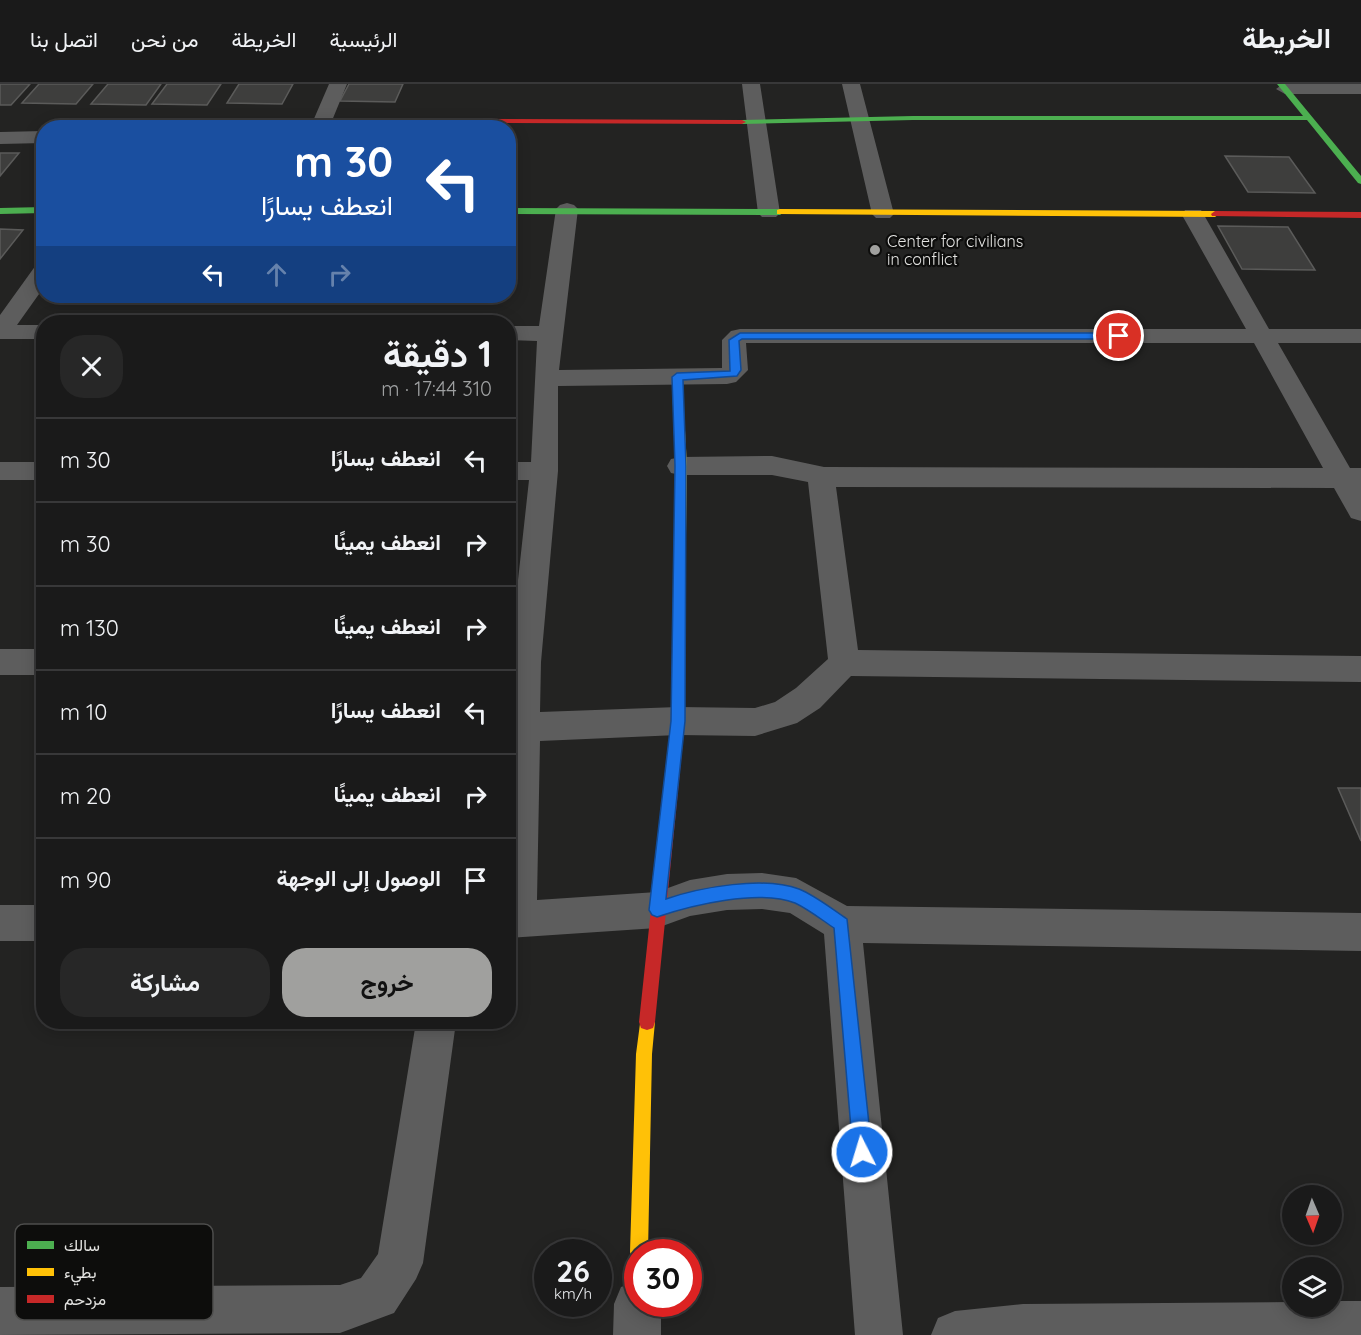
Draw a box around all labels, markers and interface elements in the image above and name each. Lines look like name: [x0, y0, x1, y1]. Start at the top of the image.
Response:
text: الخريطة: [1242, 20, 1331, 55]
text: اتصل بنا: [30, 26, 98, 52]
text: من نحن: [131, 26, 198, 52]
text: الخريطة: [231, 26, 296, 52]
text: الرئيسية: [329, 26, 397, 52]
text: 30 m: [294, 135, 393, 188]
icon: left: [414, 144, 492, 222]
text: انعطف يسارًا: [261, 188, 393, 222]
place label: Center for civilians in conflict: [887, 231, 1023, 269]
marker: Center for civilians in conflict: [868, 243, 882, 257]
icon: left: [197, 258, 230, 291]
icon: ahead: [260, 258, 293, 291]
icon: right: [323, 258, 356, 291]
pin: [1093, 310, 1144, 361]
icon: arrive: [1102, 319, 1135, 352]
text: 1 دقيقة: [383, 331, 492, 376]
button: close: [60, 335, 123, 398]
text: 310 m · 17:44: [381, 376, 492, 401]
text: انعطف يسارًا: [331, 444, 441, 472]
icon: left: [459, 444, 492, 477]
text: 30 m: [60, 446, 111, 474]
text: انعطف يمينًا: [333, 528, 441, 556]
icon: right: [459, 528, 492, 561]
text: 30 m: [60, 530, 111, 558]
text: انعطف يمينًا: [333, 612, 441, 640]
icon: right: [459, 612, 492, 645]
text: 130 m: [60, 614, 119, 642]
text: انعطف يسارًا: [331, 696, 441, 724]
icon: left: [459, 696, 492, 729]
text: 10 m: [60, 698, 107, 726]
text: انعطف يمينًا: [333, 780, 441, 808]
icon: right: [459, 780, 492, 813]
text: 20 m: [60, 782, 111, 810]
text: الوصول إلى الوجهة: [277, 864, 441, 892]
icon: arrive: [459, 864, 492, 897]
text: 90 m: [60, 866, 111, 894]
button: مشاركة: [60, 948, 270, 1017]
button: خروج: [282, 948, 492, 1017]
position arrow: [830, 1120, 894, 1184]
north arrow: [1282, 1185, 1342, 1245]
map controls: [1282, 1185, 1342, 1317]
legend: [15, 1224, 213, 1320]
text: سالك: [64, 1235, 100, 1255]
speed limit sign: 30: [624, 1239, 702, 1317]
text: 26: [556, 1252, 590, 1290]
button: layers: [1282, 1257, 1342, 1317]
text: بطيء: [64, 1262, 96, 1286]
text: km/h: [554, 1284, 592, 1303]
text: مزدحم: [64, 1289, 106, 1310]

